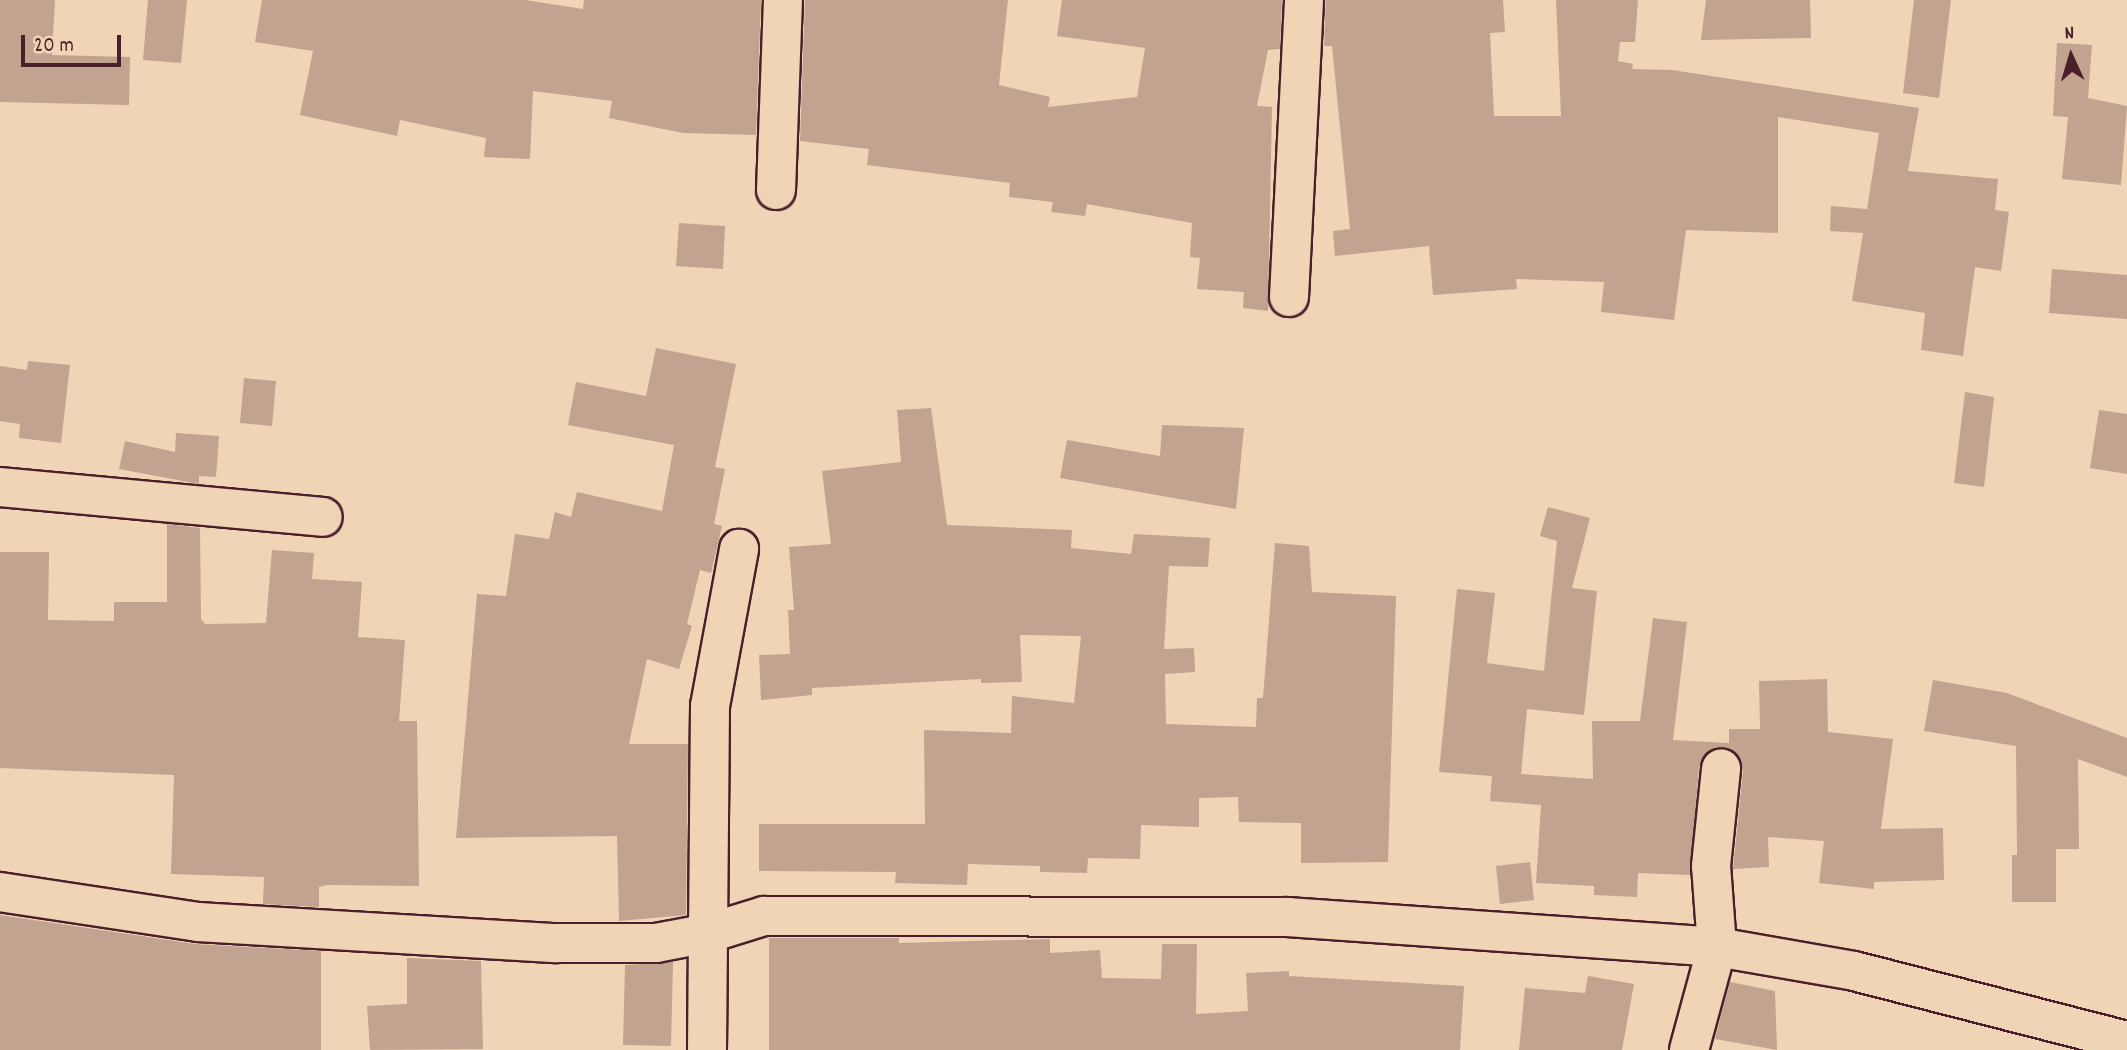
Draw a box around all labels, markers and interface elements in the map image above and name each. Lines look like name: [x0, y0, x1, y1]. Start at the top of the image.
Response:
scale bar: [24, 21, 124, 65]
north arrow: [2036, 21, 2106, 91]
text: N: [2064, 21, 2075, 48]
text: 20 m: [34, 32, 74, 62]

